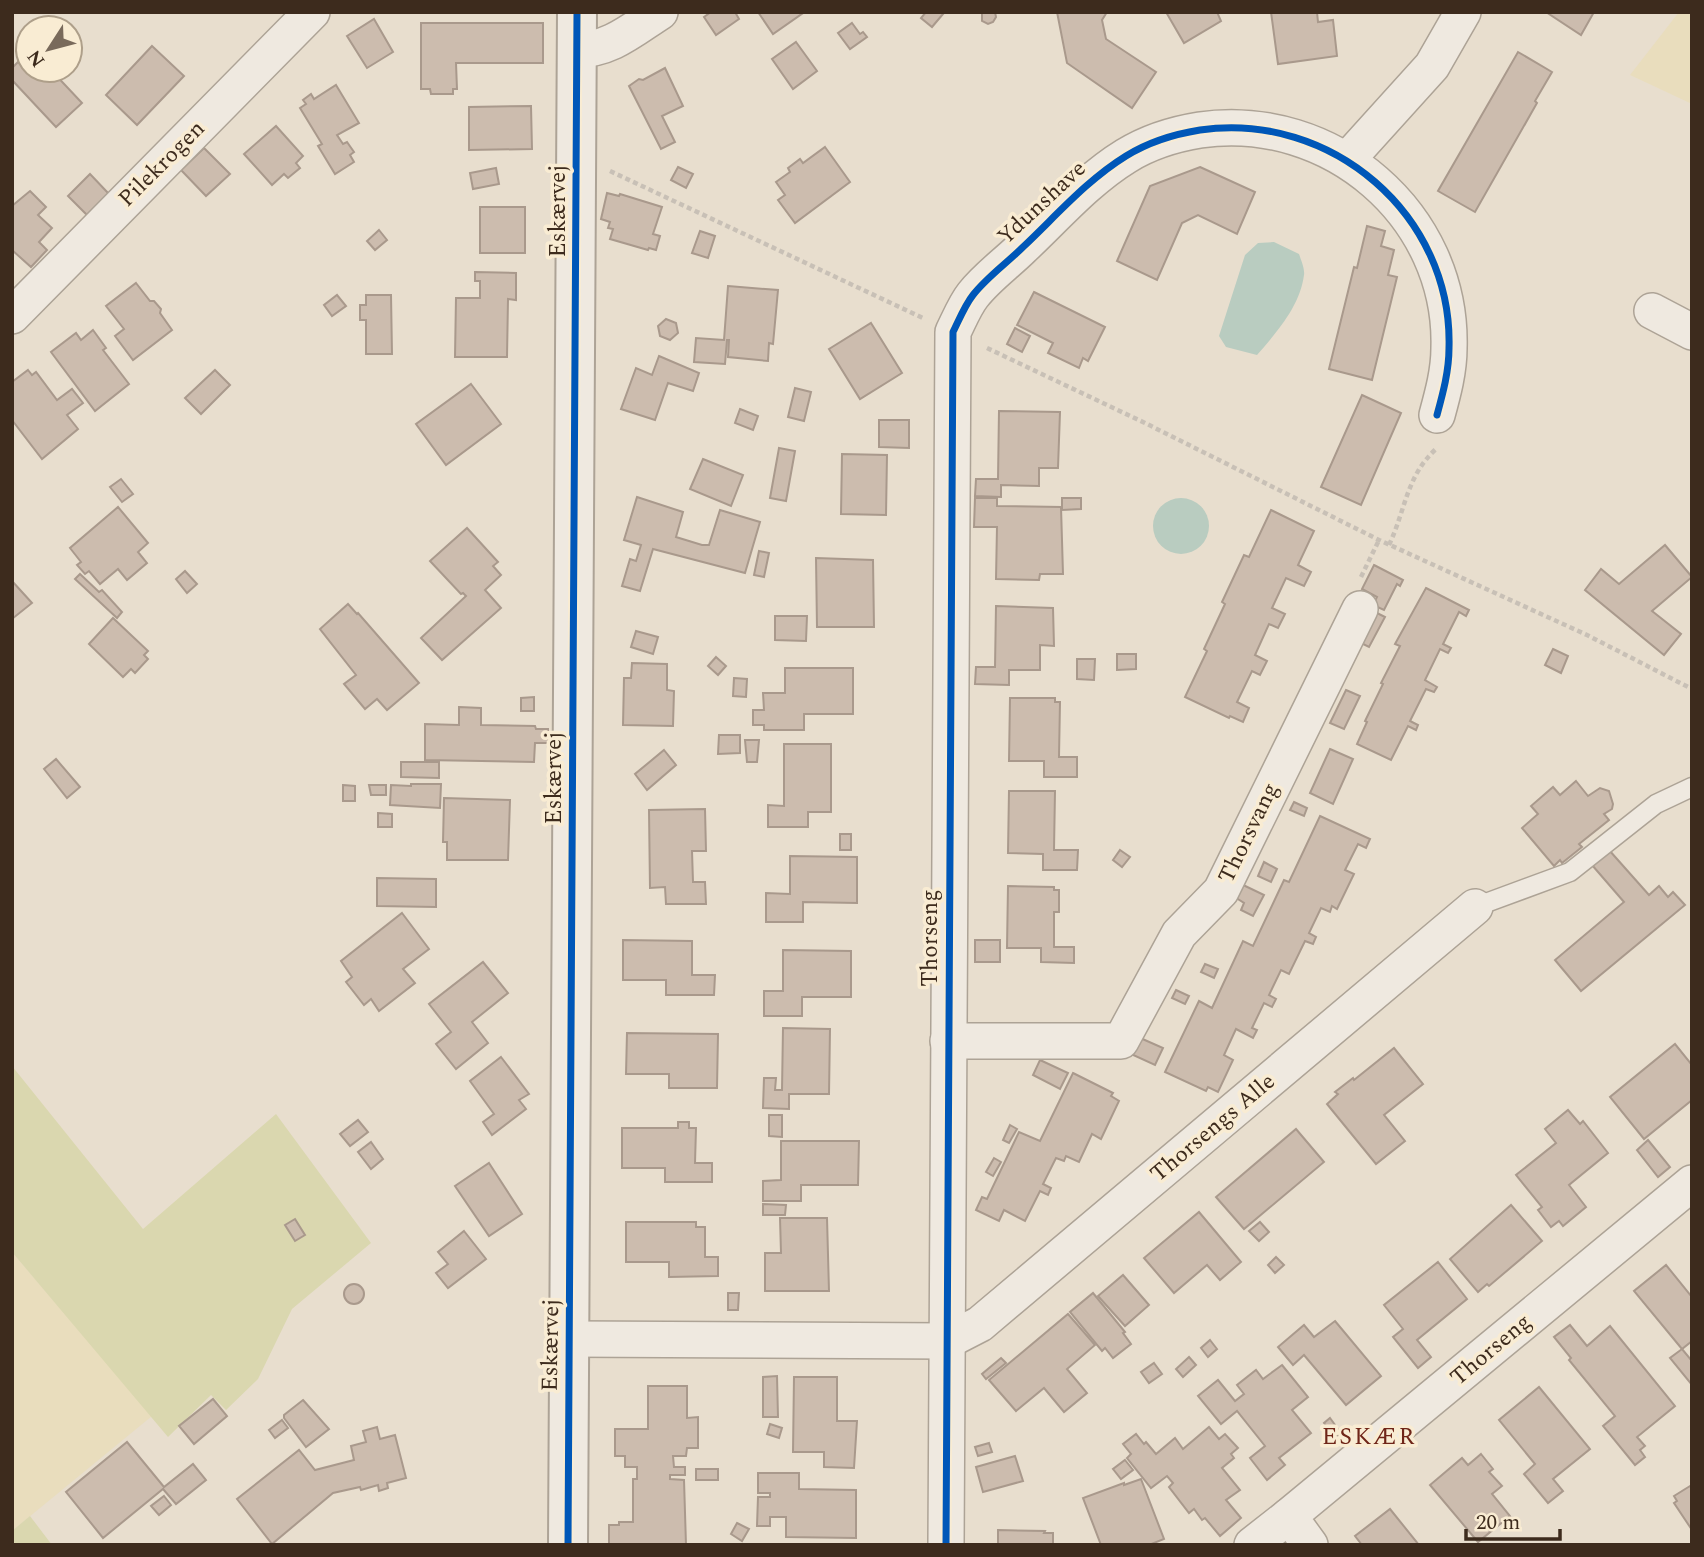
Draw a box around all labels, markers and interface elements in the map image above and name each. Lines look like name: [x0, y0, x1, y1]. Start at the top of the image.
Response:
north arrow: [14, 14, 84, 84]
text: N: [20, 43, 53, 73]
street label: Pilekrogen: [110, 112, 214, 216]
street label: Ydunshave: [990, 152, 1094, 254]
street label: Eskærvej: [541, 165, 576, 257]
street label: Eskærvej: [537, 732, 572, 824]
street label: Thorsvang: [1209, 777, 1289, 889]
street label: Thorseng: [913, 889, 948, 987]
street label: Thorsengs Alle: [1143, 1065, 1283, 1191]
street label: Eskærvej: [533, 1298, 569, 1392]
street label: Thorseng: [1442, 1305, 1540, 1395]
district label: ESKÆR: [1322, 1419, 1416, 1455]
scale bar: [1466, 1498, 1560, 1542]
text: 20 m: [1476, 1507, 1520, 1539]

